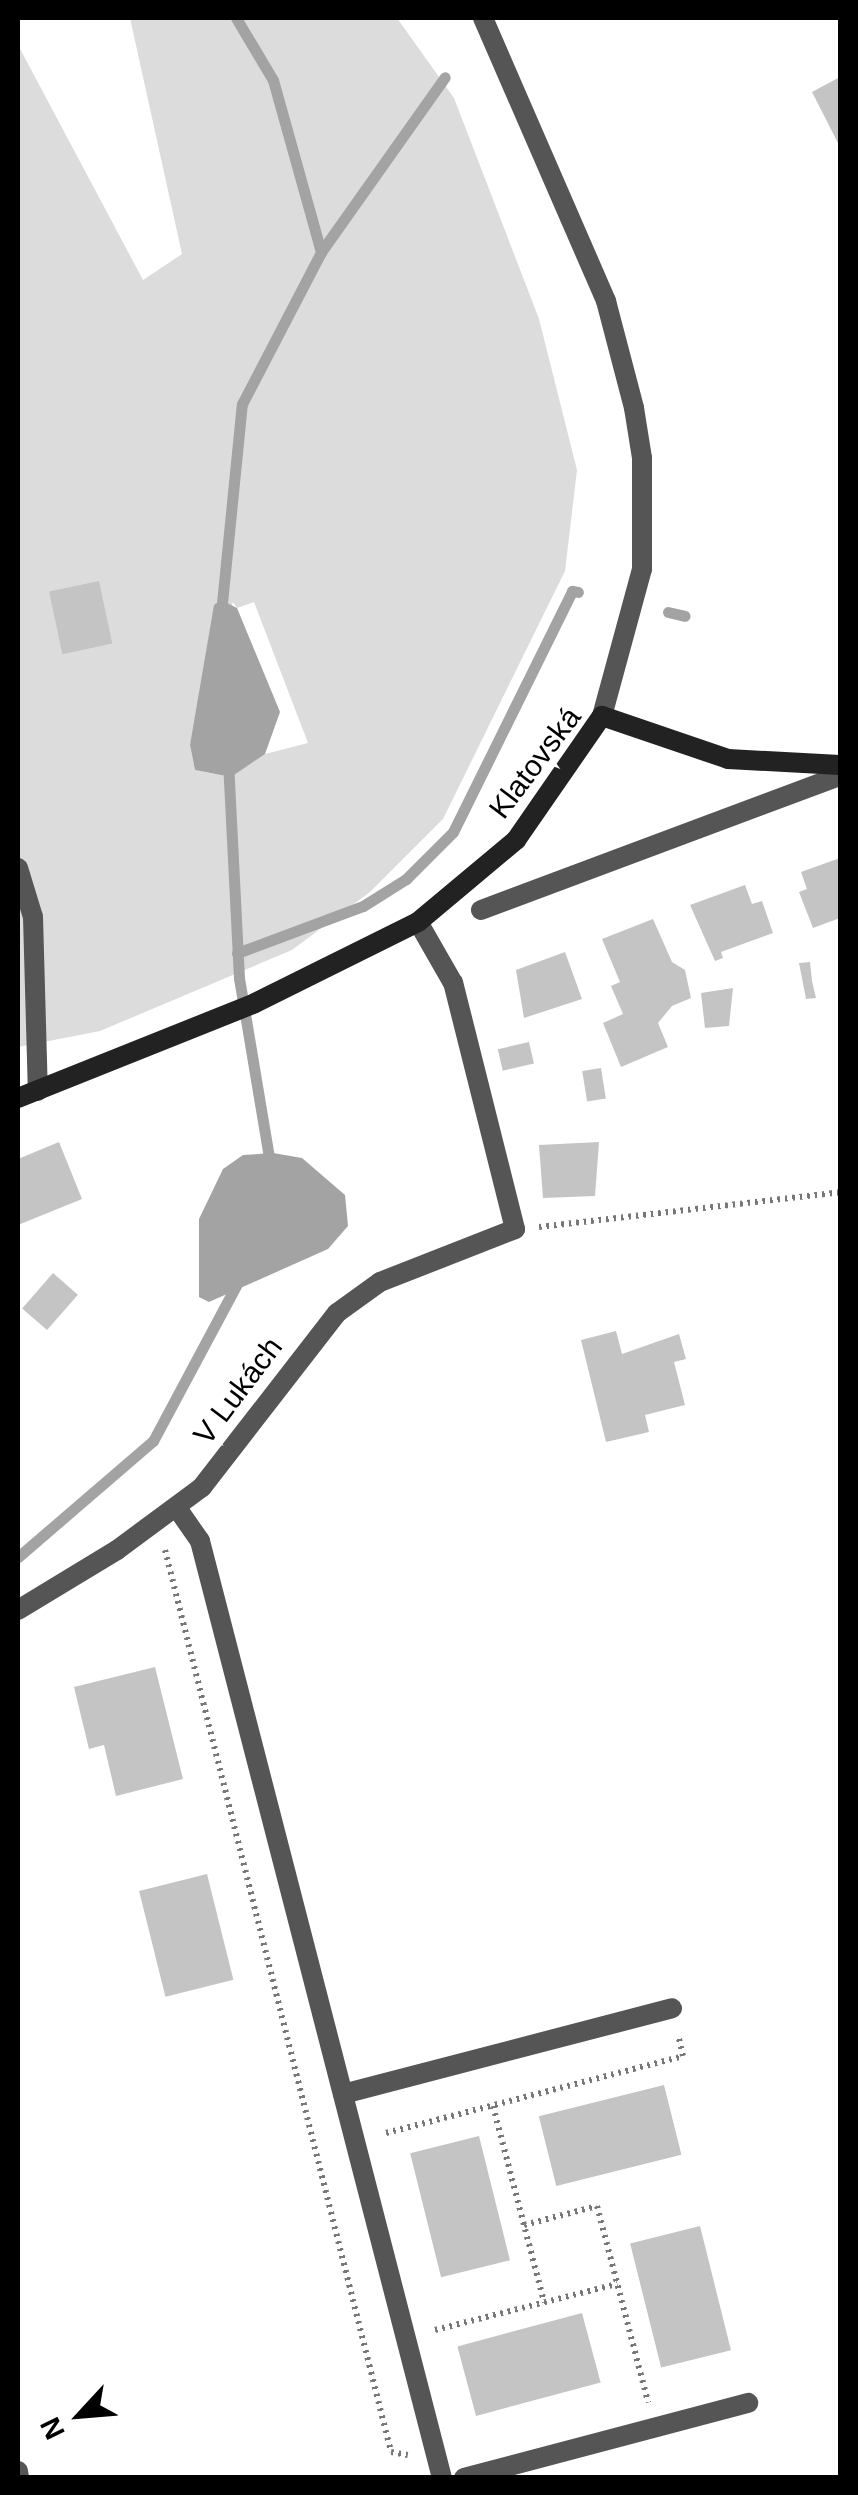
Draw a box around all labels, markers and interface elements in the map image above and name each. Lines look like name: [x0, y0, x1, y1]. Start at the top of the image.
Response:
street label: Klatovská: [481, 700, 589, 826]
street label: V Lukách: [186, 1330, 290, 1452]
north arrow: [30, 2365, 130, 2465]
text: N: [34, 2412, 71, 2444]

